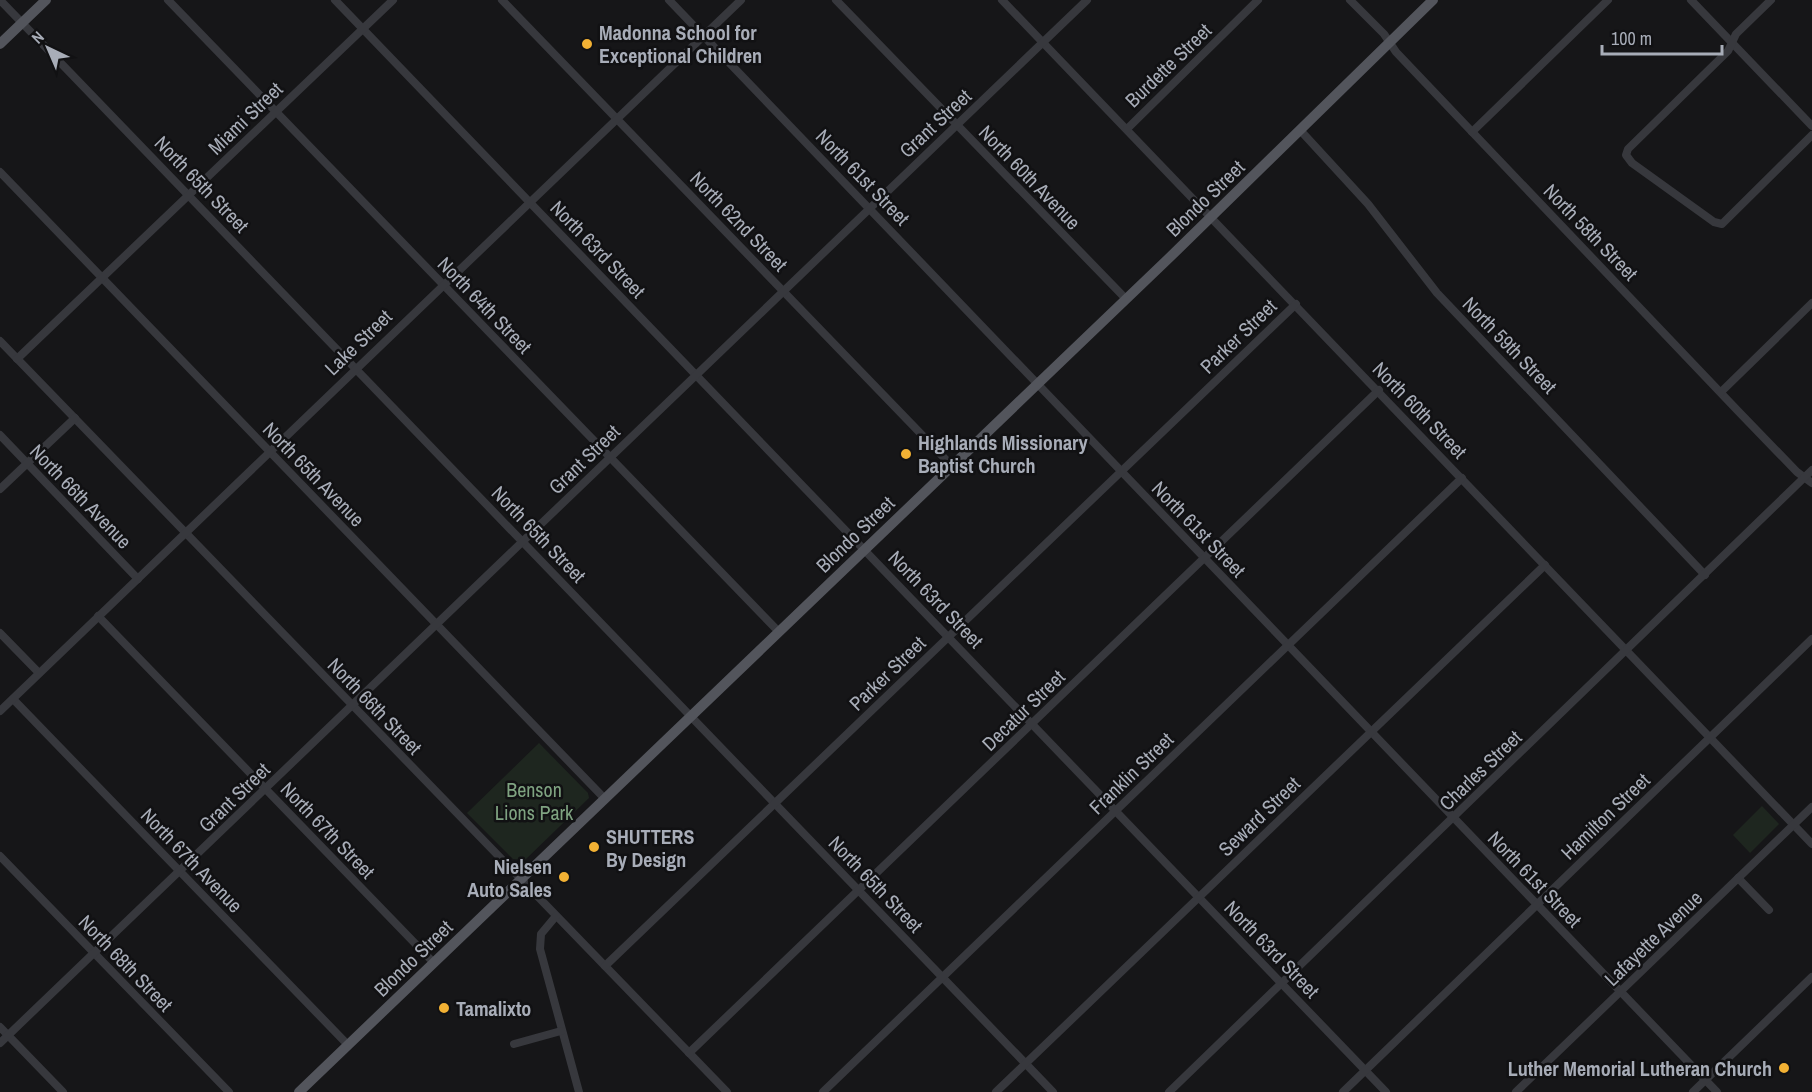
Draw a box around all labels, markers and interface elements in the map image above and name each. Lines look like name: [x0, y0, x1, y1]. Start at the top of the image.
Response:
street label: Burdette Street: [1119, 17, 1217, 113]
north arrow: [18, 18, 78, 78]
scale bar: [1602, 18, 1722, 56]
place label: Madonna School for Exceptional Children: [599, 19, 762, 69]
text: N: [27, 26, 49, 48]
text: 100 m: [1611, 26, 1652, 51]
marker: Madonna School for Exceptional Children: [580, 37, 594, 51]
street label: Miami Street: [202, 75, 288, 160]
street label: Grant Street: [893, 82, 977, 163]
street label: North 60th Avenue: [973, 119, 1087, 235]
street label: North 61st Street: [810, 123, 916, 231]
street label: North 65th Street: [149, 130, 255, 239]
street label: Blondo Street: [1160, 153, 1250, 242]
street label: North 62nd Street: [684, 165, 794, 277]
street label: North 58th Street: [1538, 178, 1644, 287]
street label: North 63rd Street: [545, 194, 652, 304]
street label: North 64th Street: [432, 251, 538, 360]
street label: North 59th Street: [1457, 291, 1563, 400]
street label: Parker Street: [1194, 292, 1282, 379]
street label: Lake Street: [318, 303, 398, 381]
street label: North 60th Street: [1367, 356, 1473, 465]
street label: North 65th Avenue: [257, 416, 371, 532]
street label: Grant Street: [542, 418, 626, 500]
place label: Highlands Missionary Baptist Church: [918, 429, 1088, 479]
street label: North 66th Avenue: [24, 438, 138, 554]
marker: Highlands Missionary Baptist Church: [899, 447, 913, 461]
street label: North 61st Street: [1146, 475, 1252, 583]
street label: North 65th Street: [486, 480, 592, 589]
street label: Blondo Street: [810, 489, 900, 578]
street label: North 63rd Street: [883, 544, 990, 654]
street label: Parker Street: [843, 629, 931, 716]
street label: North 66th Street: [322, 652, 428, 761]
street label: Decatur Street: [976, 663, 1071, 756]
street label: Charles Street: [1433, 724, 1527, 816]
street label: Franklin Street: [1083, 726, 1179, 820]
street label: Grant Street: [192, 756, 276, 838]
street label: Hamilton Street: [1555, 766, 1656, 865]
street label: Seward Street: [1212, 770, 1306, 862]
street label: North 67th Street: [275, 776, 381, 885]
park label: Benson Lions Park: [495, 776, 574, 826]
street label: North 67th Avenue: [135, 802, 249, 918]
place label: SHUTTERS By Design: [606, 823, 694, 873]
street label: North 61st Street: [1482, 825, 1588, 933]
street label: North 65th Street: [823, 830, 929, 939]
marker: SHUTTERS By Design: [587, 840, 601, 854]
place label: Nielsen Auto Sales: [467, 853, 552, 903]
marker: Nielsen Auto Sales: [557, 870, 571, 884]
street label: Lafayette Avenue: [1598, 884, 1708, 992]
street label: North 63rd Street: [1219, 894, 1326, 1004]
street label: North 68th Street: [73, 909, 179, 1018]
street label: Blondo Street: [368, 913, 458, 1002]
place label: Tamalixto: [456, 995, 531, 1022]
marker: Tamalixto: [437, 1001, 451, 1015]
place label: Luther Memorial Lutheran Church: [1508, 1055, 1772, 1082]
marker: Luther Memorial Lutheran Church: [1777, 1061, 1791, 1075]

